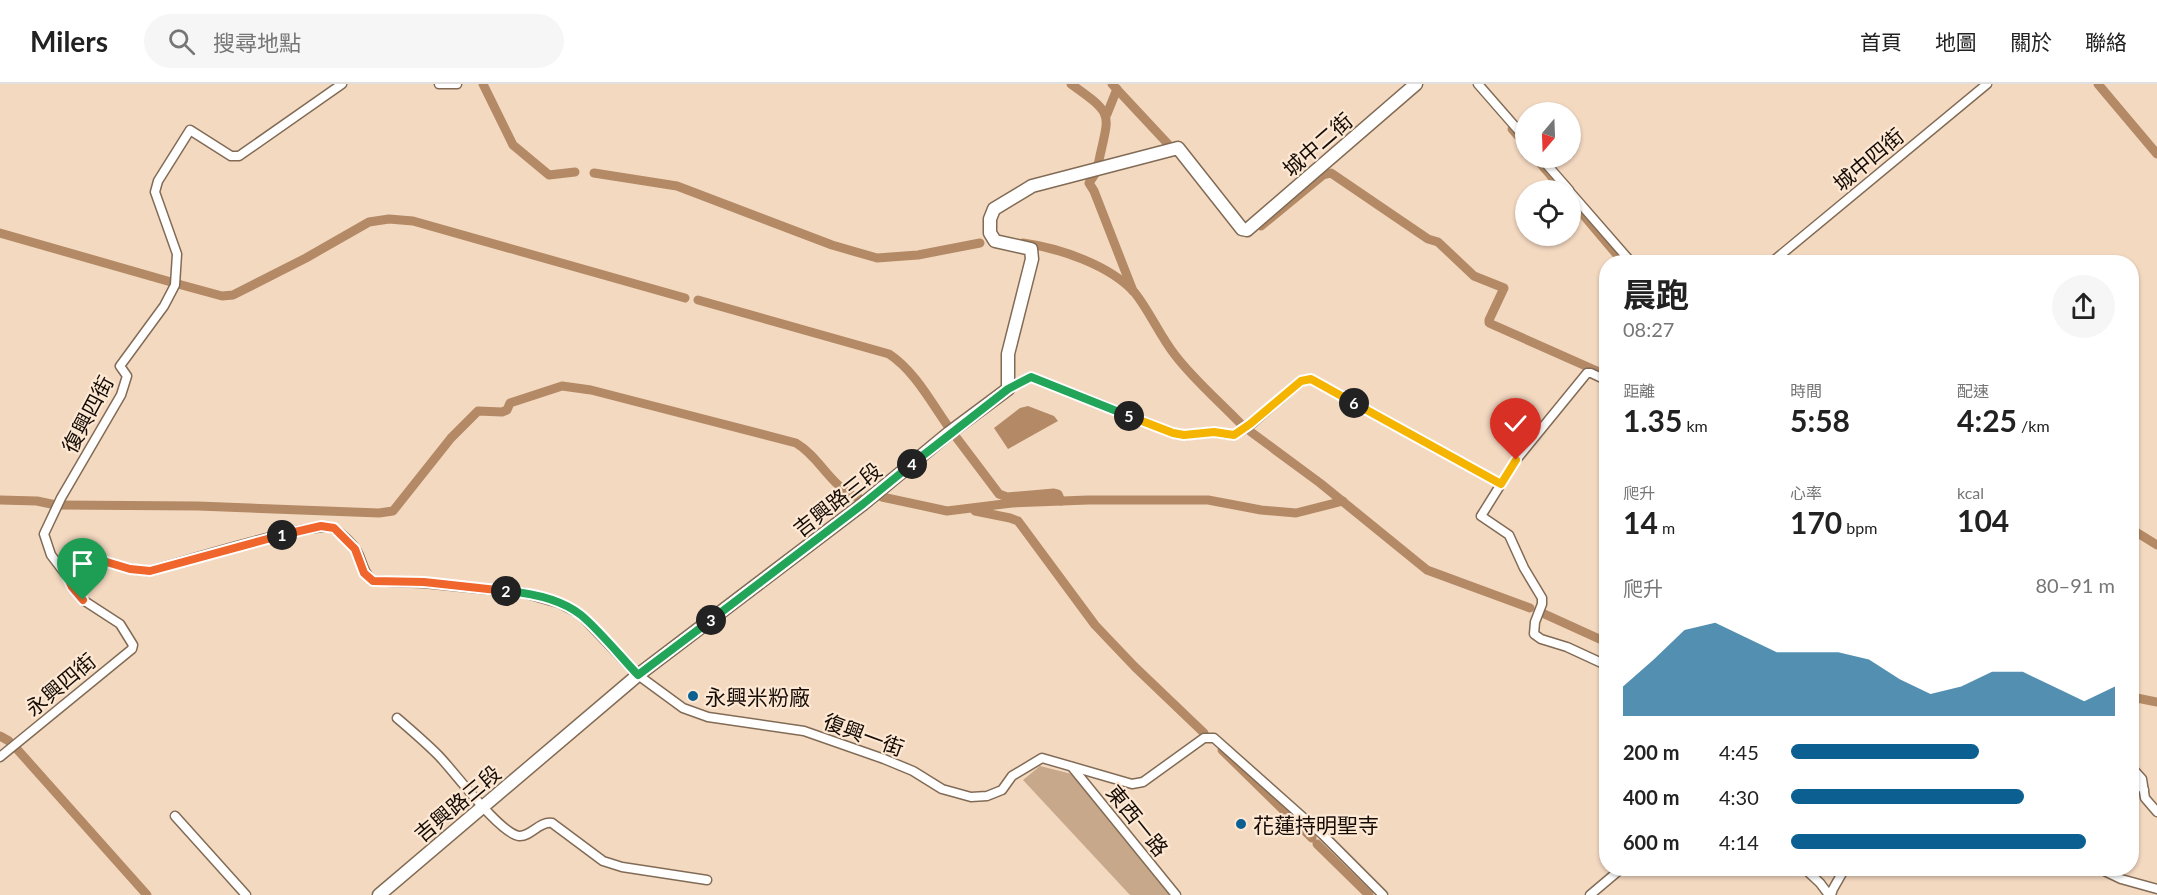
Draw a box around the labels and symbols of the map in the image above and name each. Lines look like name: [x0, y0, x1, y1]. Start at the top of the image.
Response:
north arrow: [1515, 102, 1581, 168]
street label: 城中二街: [1277, 107, 1357, 181]
street label: 城中四街: [1828, 122, 1908, 196]
street label: 復興四街: [56, 371, 118, 457]
pin: 6: [1339, 388, 1369, 418]
pin: [1490, 398, 1541, 460]
pin: 5: [1114, 401, 1144, 431]
pin: 4: [897, 449, 927, 479]
street label: 吉興路三段: [788, 457, 886, 541]
pin: 1: [267, 520, 297, 550]
pin: [57, 538, 108, 600]
pin: 2: [491, 576, 521, 606]
pin: 3: [696, 605, 726, 635]
street label: 永興四街: [20, 647, 100, 721]
place label: 永興米粉廠: [705, 684, 810, 709]
marker: 永興米粉廠: [686, 689, 700, 703]
street label: 復興一街: [820, 708, 908, 760]
street label: 吉興路三段: [409, 760, 505, 846]
street label: 東西一路: [1102, 779, 1174, 861]
place label: 花蓮持明聖寺: [1253, 812, 1379, 837]
marker: 花蓮持明聖寺: [1234, 817, 1248, 831]

